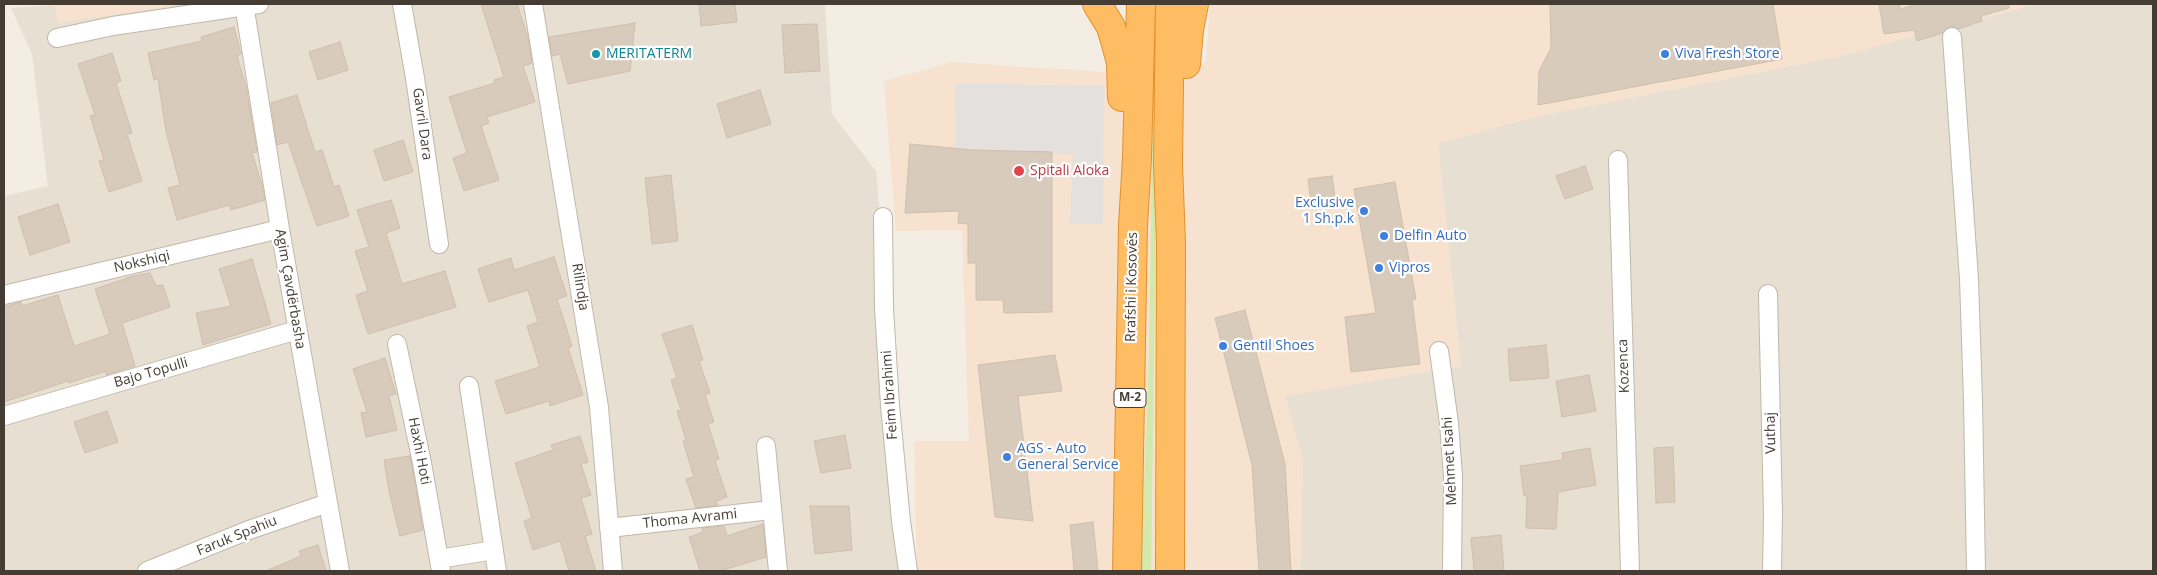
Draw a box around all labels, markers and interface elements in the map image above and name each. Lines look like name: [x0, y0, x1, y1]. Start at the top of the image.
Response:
place label: MERITATERM: [606, 46, 692, 62]
place label: Viva Fresh Store: [1675, 46, 1780, 62]
marker: MERITATERM: [590, 48, 602, 60]
marker: Viva Fresh Store: [1659, 48, 1671, 60]
street label: Gavril Dara: [409, 87, 435, 161]
place label: Spitali Aloka: [1030, 163, 1109, 179]
marker: Spitali Aloka: [1012, 164, 1026, 178]
place label: Exclusive 1 Sh.p.k: [1295, 195, 1354, 228]
marker: Exclusive 1 Sh.p.k: [1358, 205, 1370, 217]
street label: Agim Çavdërbasha: [271, 228, 309, 350]
place label: Delfin Auto: [1394, 228, 1467, 244]
marker: Delfin Auto: [1378, 230, 1390, 242]
street label: Rrafshi i Kosovës: [1123, 232, 1141, 342]
street label: Nokshiqi: [112, 247, 172, 277]
place label: Vipros: [1389, 260, 1430, 276]
street label: Rilindja: [568, 262, 592, 312]
marker: Vipros: [1373, 262, 1385, 274]
place label: Gentil Shoes: [1233, 338, 1315, 354]
street label: Kozenca: [1615, 338, 1633, 394]
marker: Gentil Shoes: [1217, 340, 1229, 352]
street label: Feim Ibrahimi: [878, 350, 902, 440]
street label: Bajo Topulli: [112, 354, 190, 392]
road number: M-2: [1114, 388, 1146, 408]
street label: Vuthaj: [1762, 412, 1780, 454]
street label: Haxhi Hoti: [404, 416, 434, 486]
street label: Mehmet Isahi: [1439, 416, 1461, 506]
place label: AGS - Auto General Service: [1017, 441, 1119, 474]
marker: AGS - Auto General Service: [1001, 451, 1013, 463]
street label: Thoma Avrami: [642, 506, 738, 532]
street label: Faruk Spahiu: [194, 512, 280, 560]

